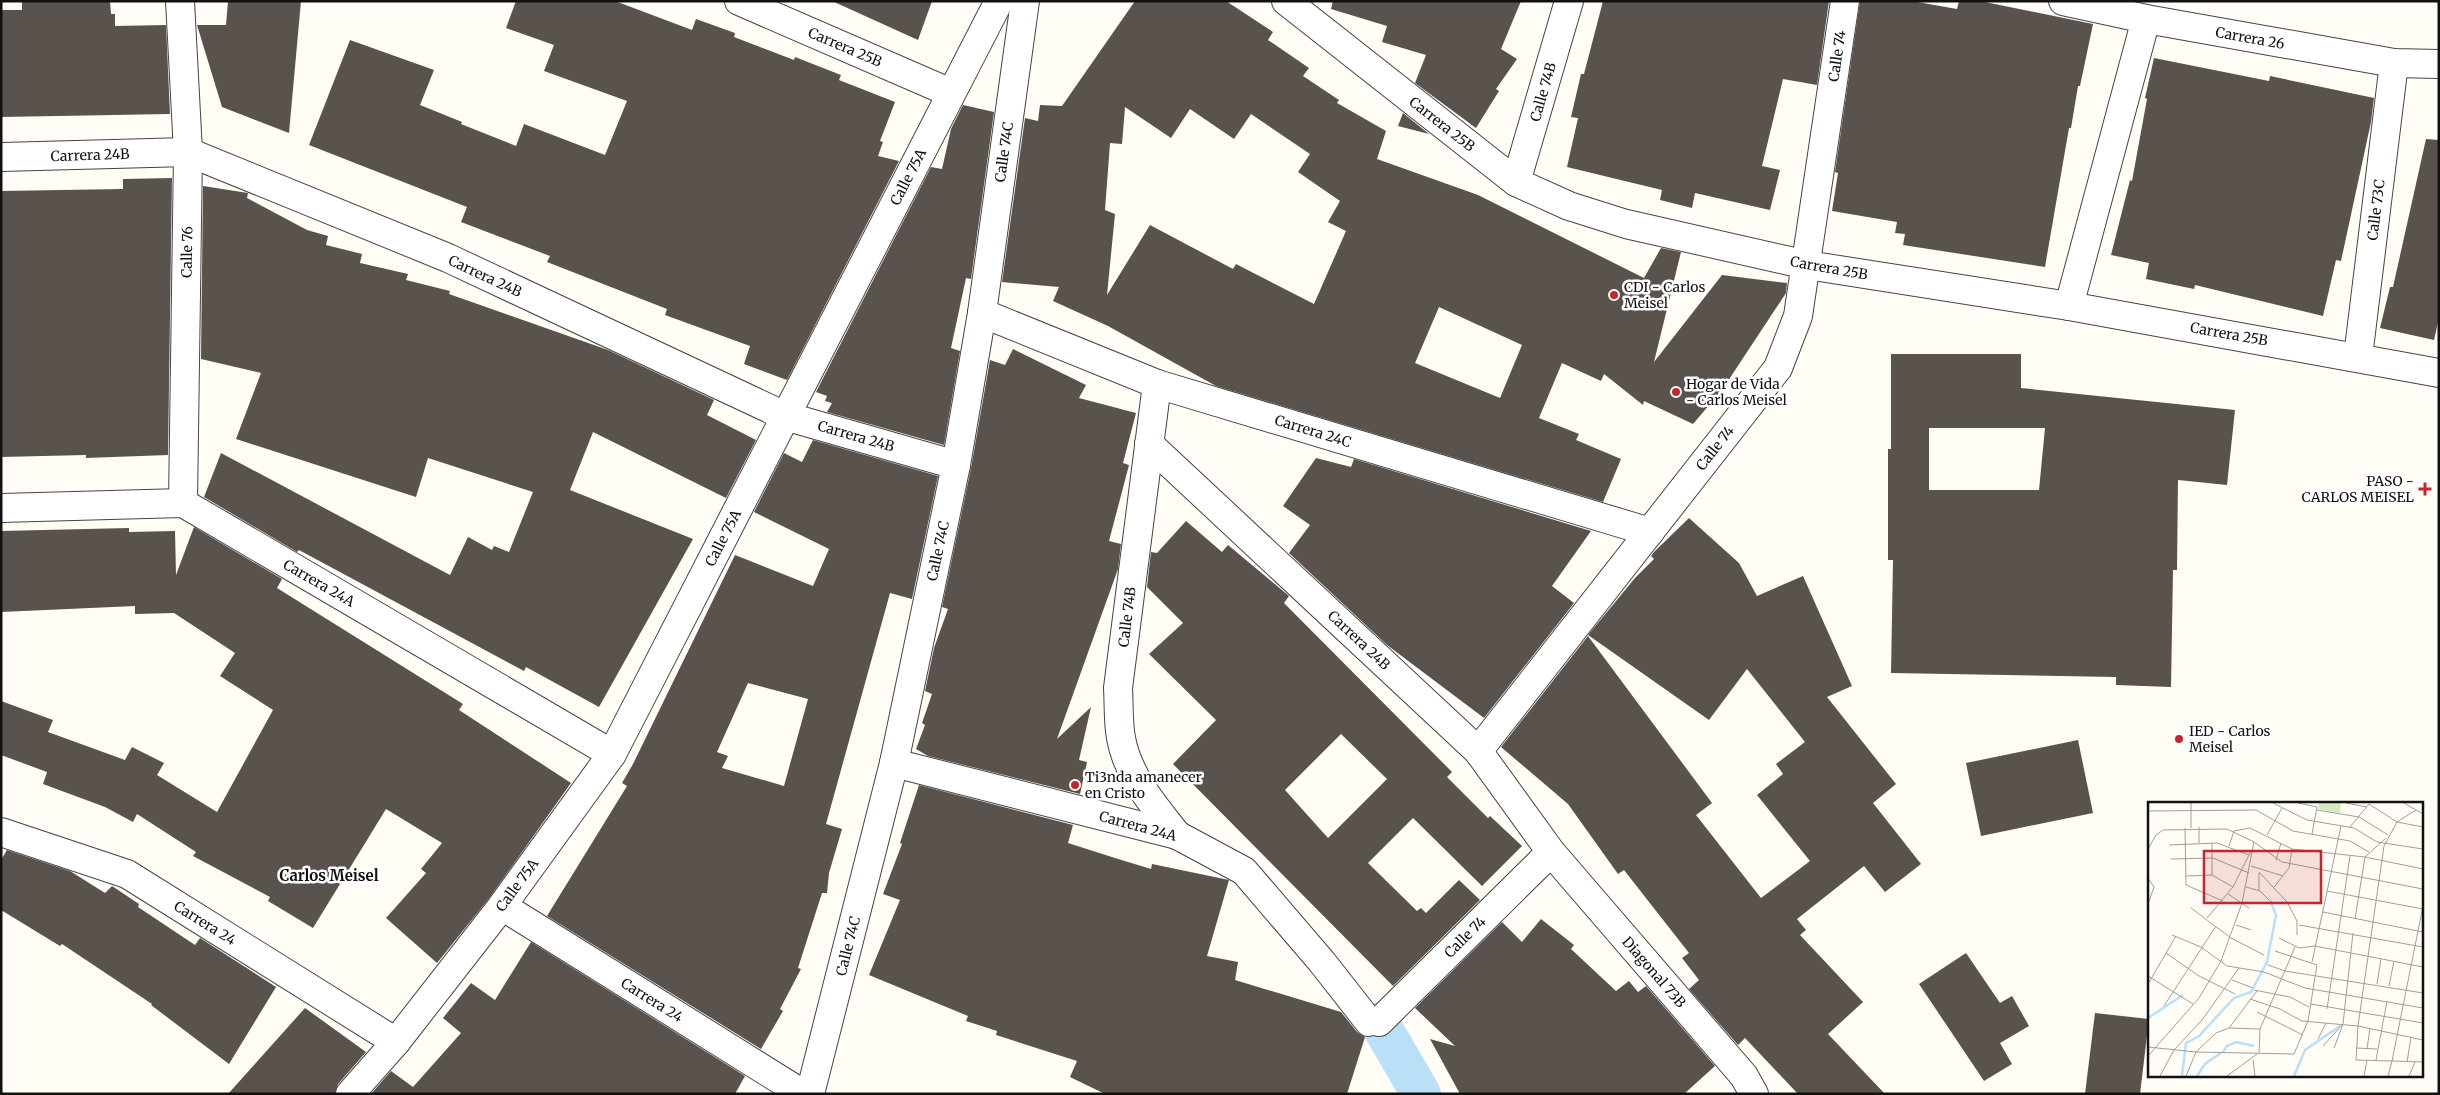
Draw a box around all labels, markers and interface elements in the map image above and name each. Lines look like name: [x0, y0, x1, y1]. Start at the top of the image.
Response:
street label: Carrera 25B: [805, 23, 885, 71]
street label: Carrera 26: [2214, 23, 2286, 53]
street label: Calle 74: [1825, 29, 1850, 83]
street label: Calle 74B: [1526, 60, 1560, 124]
street label: Carrera 25B: [1406, 93, 1478, 155]
street label: Calle 74C: [991, 121, 1017, 183]
street label: Carrera 24B: [50, 145, 130, 165]
street label: Calle 75A: [886, 146, 930, 208]
street label: Calle 73C: [2363, 179, 2389, 241]
street label: Calle 76: [178, 226, 196, 278]
street label: Carrera 24B: [445, 251, 525, 301]
street label: Carrera 25B: [1789, 252, 1869, 284]
place label: CDI - Carlos Meisel: [1624, 278, 1705, 312]
marker: CDI - Carlos Meisel: [1608, 289, 1620, 301]
street label: Carrera 25B: [2189, 318, 2269, 350]
place label: Hogar de Vida - Carlos Meisel: [1686, 375, 1788, 409]
marker: Hogar de Vida - Carlos Meisel: [1670, 386, 1682, 398]
street label: Carrera 24C: [1273, 411, 1353, 451]
street label: Carrera 24B: [816, 416, 896, 456]
street label: Calle 74: [1692, 422, 1738, 474]
place label: PASO - CARLOS MEISEL: [2302, 472, 2414, 506]
marker: PASO - CARLOS MEISEL: [2418, 482, 2432, 496]
street label: Calle 75A: [701, 507, 745, 569]
street label: Calle 74C: [923, 519, 953, 583]
street label: Carrera 24A: [280, 555, 358, 611]
street label: Calle 74B: [1114, 586, 1140, 648]
street label: Carrera 24B: [1324, 607, 1394, 673]
place label: IED - Carlos Meisel: [2189, 722, 2271, 756]
marker: IED - Carlos Meisel: [2173, 733, 2185, 745]
place label: Ti3nda amanecer en Cristo: [1085, 768, 1202, 802]
marker: Ti3nda amanecer en Cristo: [1069, 779, 1081, 791]
inset map: [2148, 802, 2422, 1078]
street label: Carrera 24A: [1097, 807, 1179, 845]
street label: Calle 75A: [492, 855, 542, 915]
district label: Carlos Meisel: [279, 866, 379, 885]
street label: Carrera 24: [171, 897, 240, 949]
street label: Calle 74: [1440, 912, 1490, 962]
street label: Calle 74C: [832, 914, 864, 978]
street label: Diagonal 73B: [1618, 933, 1690, 1011]
street label: Carrera 24: [618, 974, 687, 1026]

